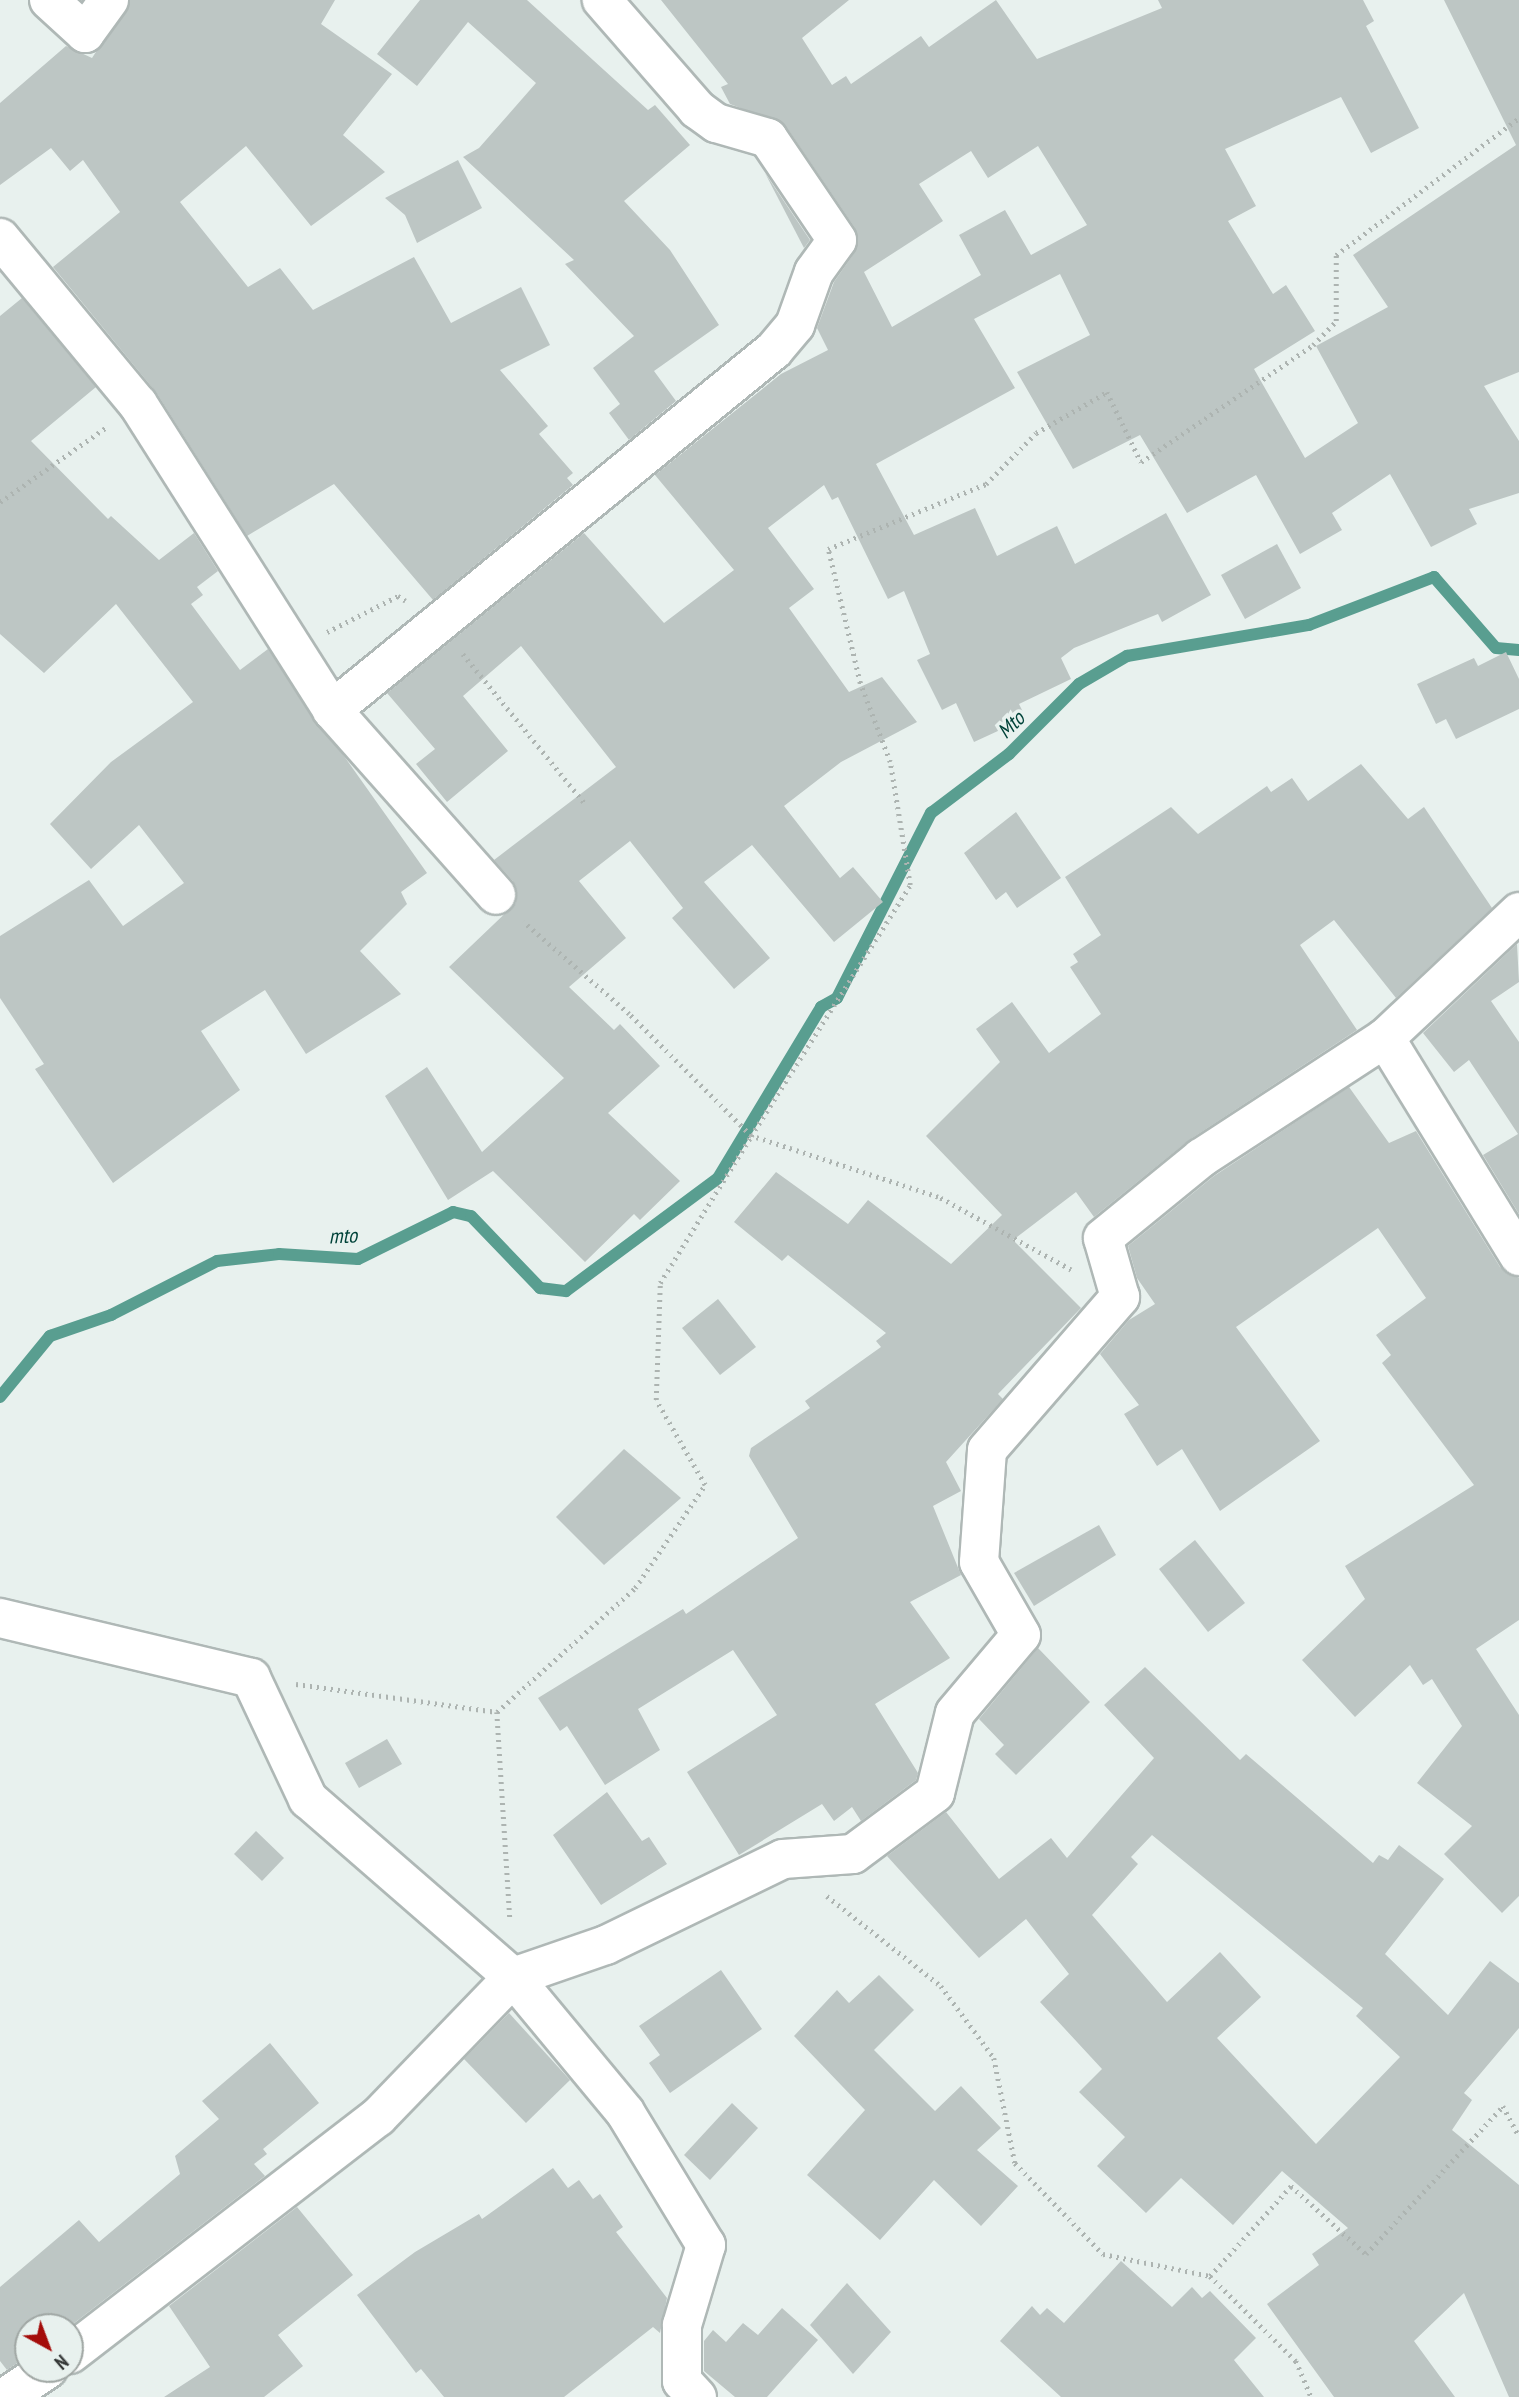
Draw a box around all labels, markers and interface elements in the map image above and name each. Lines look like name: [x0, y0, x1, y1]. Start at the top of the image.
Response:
water label: Mto: [992, 706, 1030, 744]
water label: mto: [328, 1223, 358, 1249]
north arrow: [14, 2313, 84, 2383]
text: N: [50, 2350, 73, 2375]

